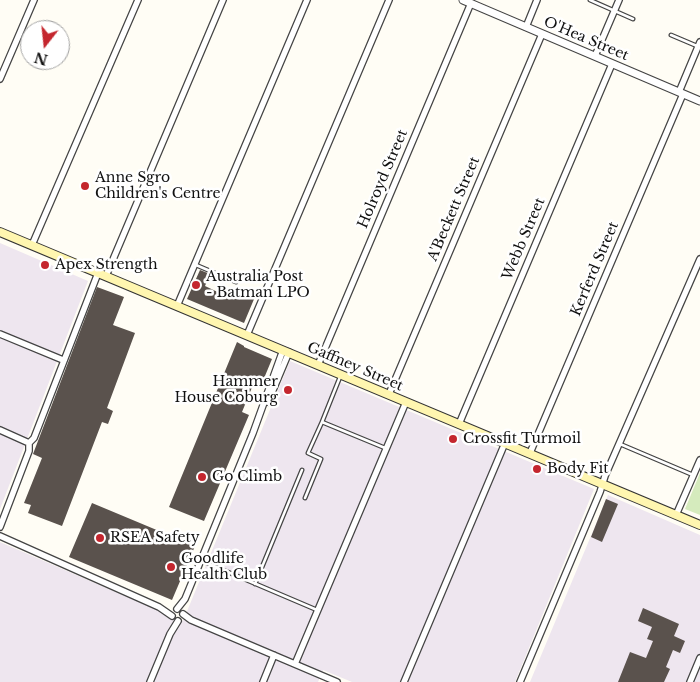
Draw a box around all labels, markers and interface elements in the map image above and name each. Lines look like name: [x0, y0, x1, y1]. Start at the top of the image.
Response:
street label: O'Hea Street: [541, 14, 631, 64]
north arrow: [20, 20, 70, 70]
text: N: [32, 48, 50, 69]
street label: Holroyd Street: [355, 127, 411, 231]
street label: A'Beckett Street: [424, 154, 484, 264]
place label: Anne Sgro Children's Centre: [95, 170, 220, 202]
marker: Anne Sgro Children's Centre: [79, 180, 91, 192]
street label: Webb Street: [499, 195, 549, 283]
street label: Kerferd Street: [568, 219, 622, 319]
place label: Apex Strength: [55, 257, 158, 273]
marker: Apex Strength: [39, 259, 51, 271]
place label: Australia Post - Batman LPO: [206, 269, 310, 302]
marker: Australia Post - Batman LPO: [190, 279, 202, 291]
street label: Gaffney Street: [304, 339, 406, 395]
place label: Hammer House Coburg: [175, 374, 278, 407]
marker: Hammer House Coburg: [282, 384, 294, 396]
place label: Crossfit Turmoil: [463, 431, 581, 447]
marker: Crossfit Turmoil: [447, 433, 459, 445]
place label: Body Fit: [547, 461, 609, 477]
marker: Body Fit: [531, 463, 543, 475]
place label: Go Climb: [212, 469, 282, 485]
marker: Go Climb: [196, 471, 208, 483]
place label: RSEA Safety: [110, 530, 200, 546]
marker: RSEA Safety: [94, 532, 106, 544]
place label: Goodlife Health Club: [181, 551, 267, 584]
marker: Goodlife Health Club: [165, 561, 177, 573]

